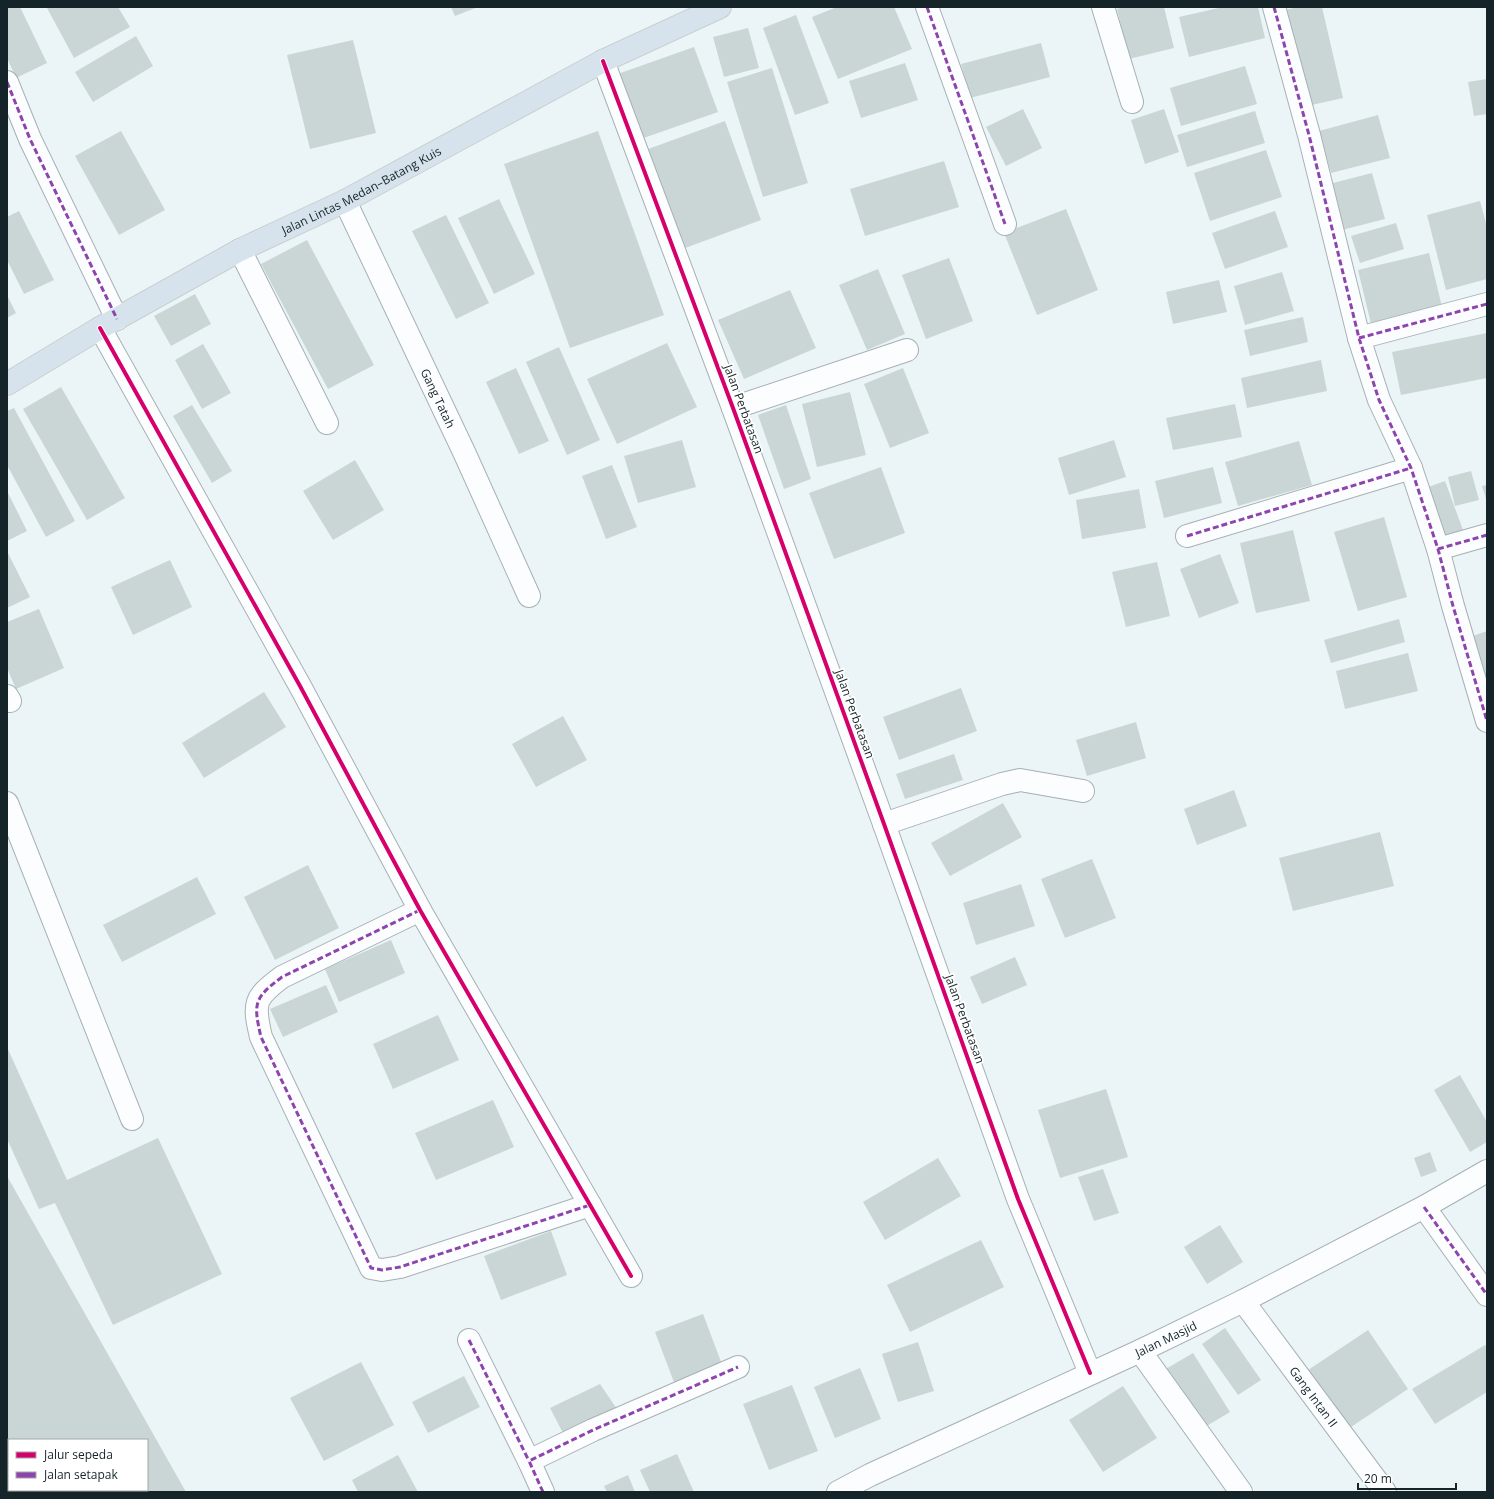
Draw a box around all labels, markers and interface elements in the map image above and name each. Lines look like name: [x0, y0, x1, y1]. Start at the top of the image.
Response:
street label: Jalan Lintas Medan–Batang Kuis: [278, 142, 444, 238]
street label: Jalan Perbatasan: [720, 361, 768, 456]
street label: Gang Tatah: [417, 365, 460, 431]
street label: Jalan Perbatasan: [831, 666, 879, 761]
street label: Jalan Perbatasan: [941, 971, 989, 1066]
street label: Jalan Masjid: [1131, 1316, 1199, 1361]
street label: Gang Intan II: [1286, 1363, 1342, 1430]
legend: [8, 1439, 148, 1491]
text: Jalur sepeda: [43, 1446, 113, 1463]
scale bar: [1358, 1465, 1456, 1491]
text: Jalan setapak: [43, 1466, 118, 1483]
text: 20 m: [1364, 1470, 1392, 1487]

